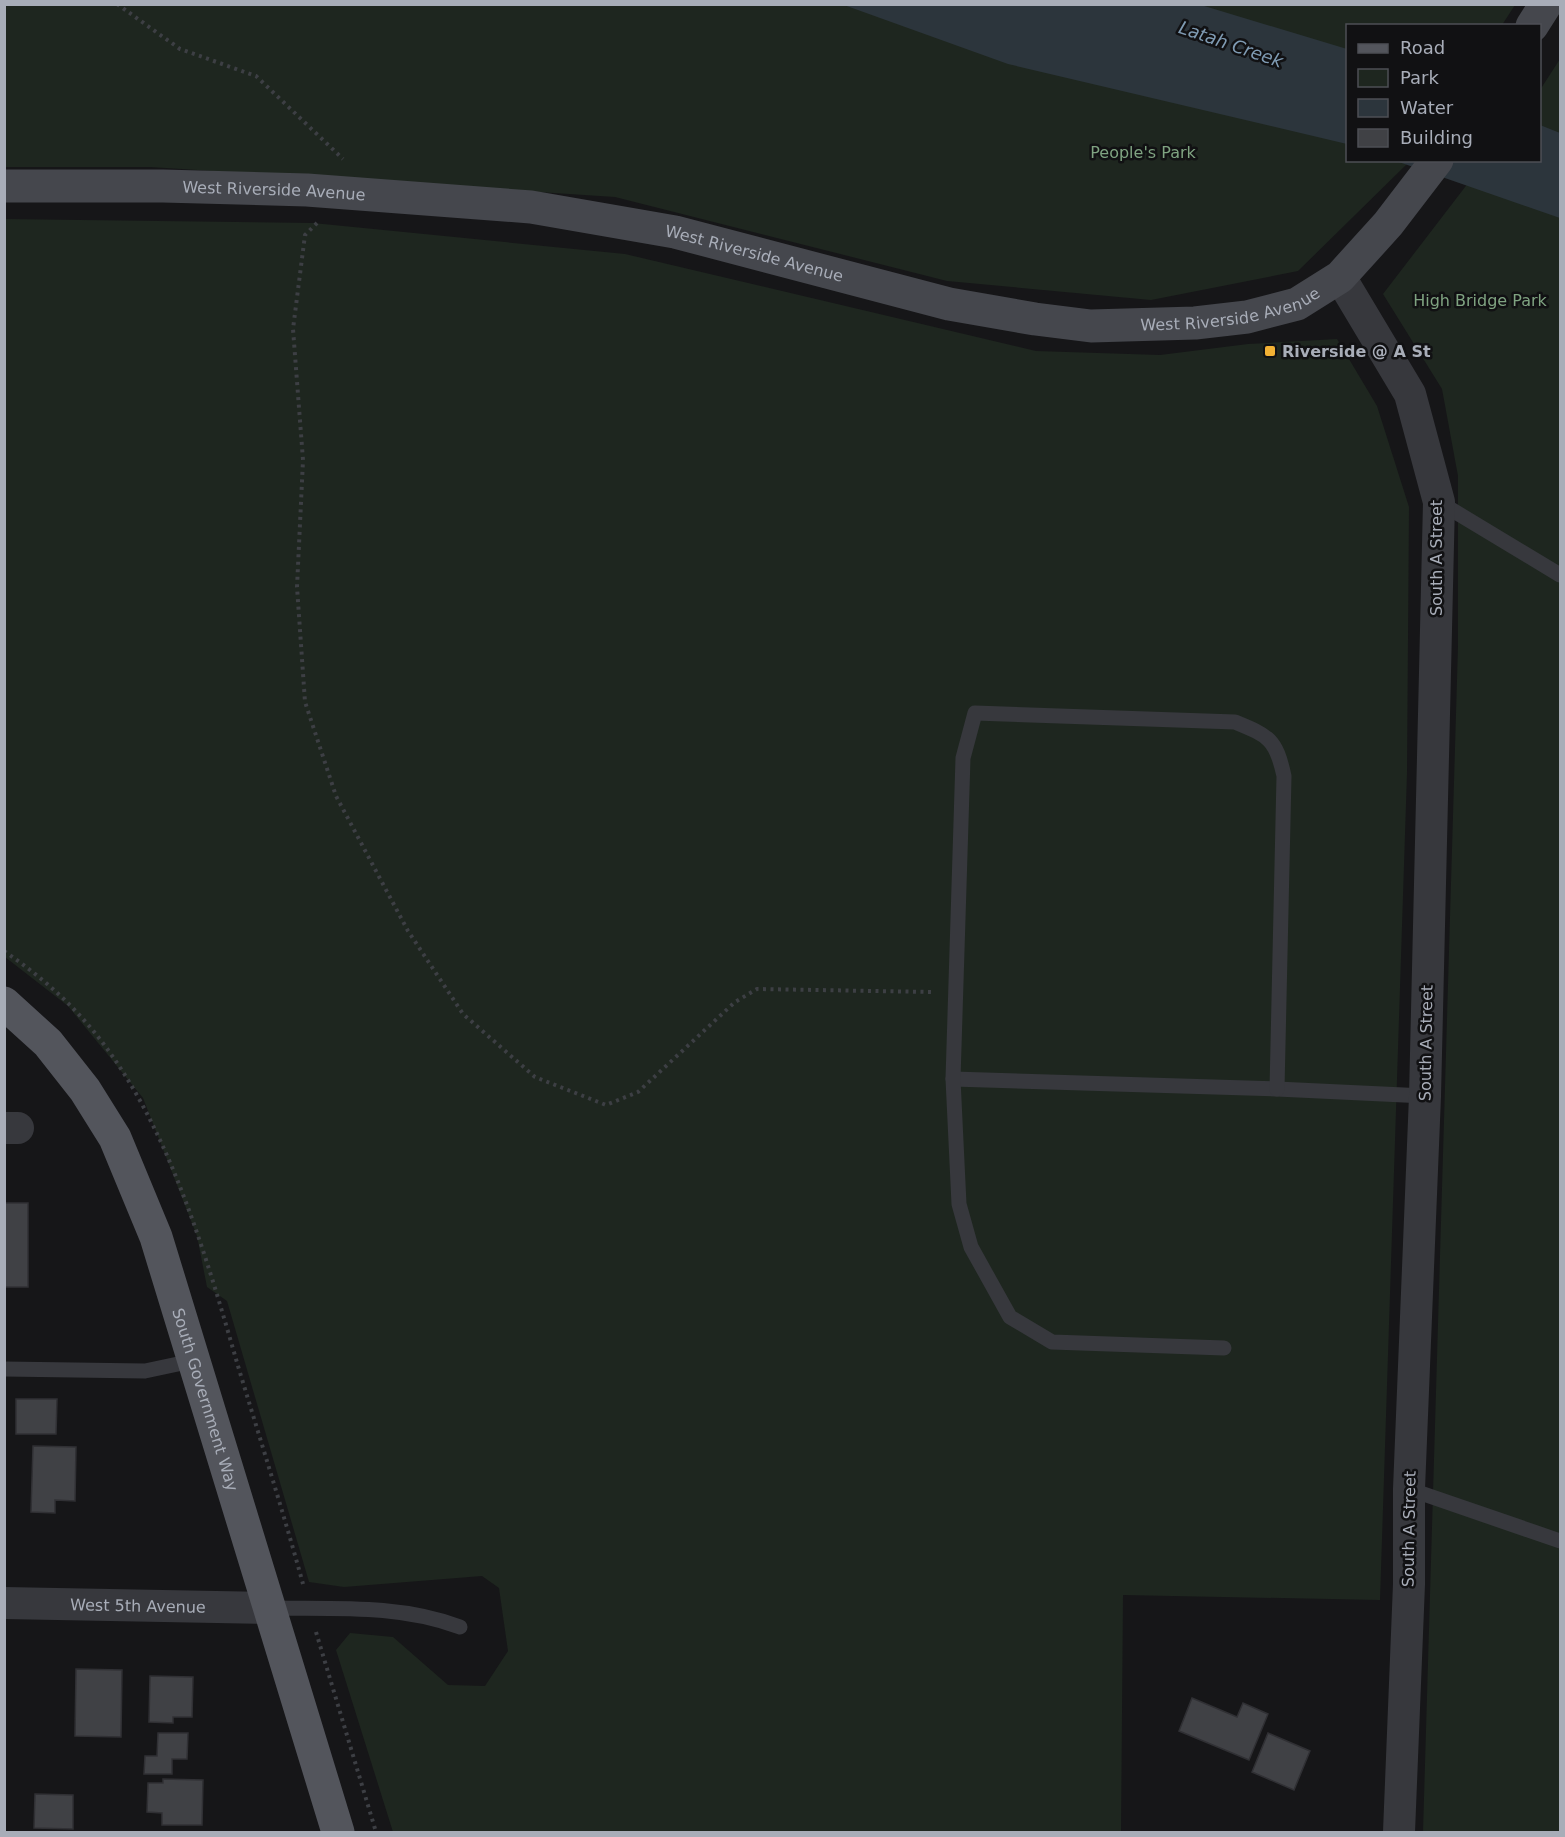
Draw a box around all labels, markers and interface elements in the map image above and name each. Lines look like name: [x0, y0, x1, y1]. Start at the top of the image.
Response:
water label: Latah Creek: [1176, 16, 1287, 72]
legend: [1346, 24, 1541, 162]
text: Road: [1400, 37, 1445, 58]
text: Park: [1400, 67, 1439, 88]
text: Water: [1400, 97, 1454, 118]
text: Building: [1400, 127, 1473, 148]
park label: People's Park: [1090, 143, 1197, 162]
street label: West Riverside Avenue: [182, 177, 366, 204]
street label: West Riverside Avenue: [664, 221, 845, 285]
street label: West Riverside Avenue: [1140, 283, 1323, 334]
park label: High Bridge Park: [1413, 291, 1548, 310]
place label: Riverside @ A St: [1282, 342, 1431, 361]
marker: Riverside @ A St: [1263, 344, 1277, 358]
street label: South A Street: [1427, 500, 1446, 616]
street label: South A Street: [1415, 985, 1437, 1101]
street label: South Government Way: [169, 1306, 243, 1493]
street label: South A Street: [1398, 1471, 1420, 1587]
street label: West 5th Avenue: [70, 1595, 206, 1616]

